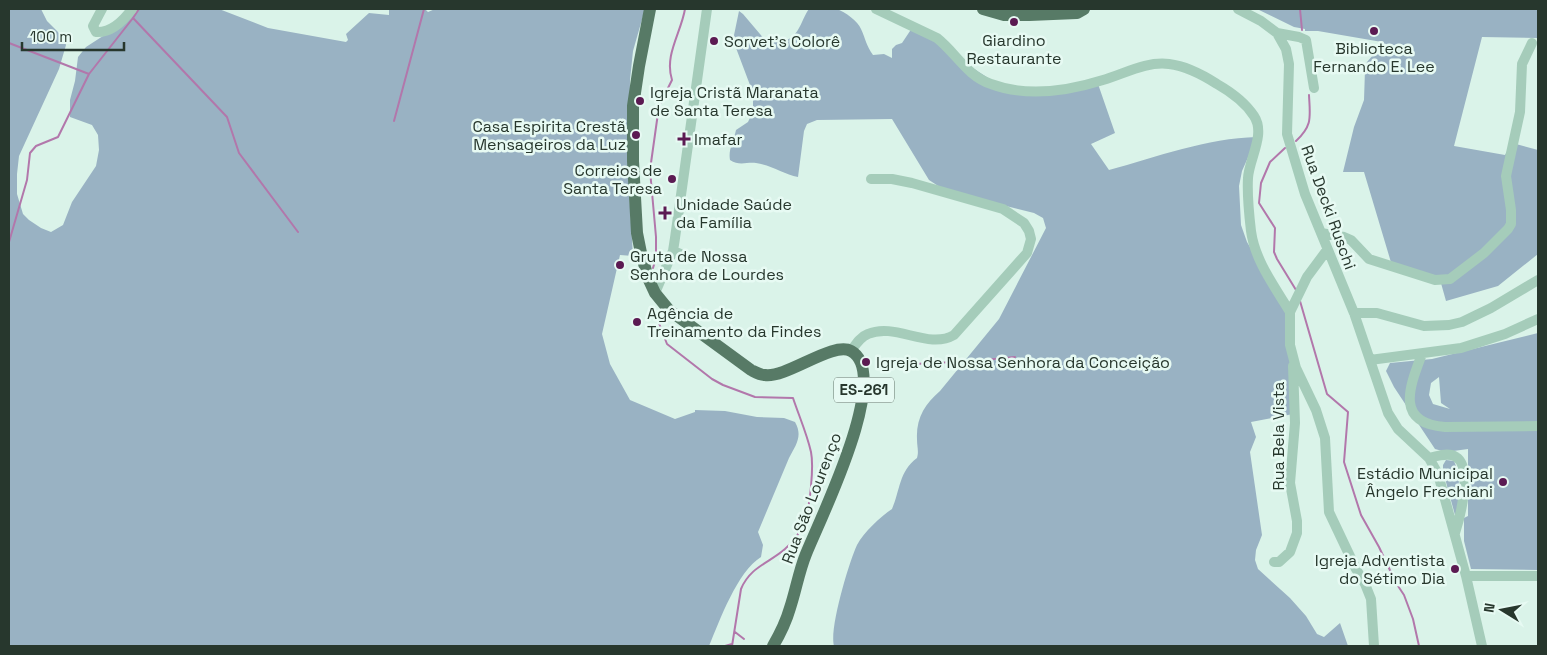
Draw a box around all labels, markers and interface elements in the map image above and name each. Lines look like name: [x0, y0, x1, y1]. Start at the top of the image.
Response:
marker: Giardino Restaurante: [1008, 16, 1020, 28]
scale bar: [22, 20, 125, 52]
marker: Biblioteca Fernando E. Lee: [1368, 25, 1380, 37]
text: 100 m: [30, 27, 72, 46]
place label: Giardino Restaurante: [966, 30, 1062, 69]
place label: Sorvet's Colorê: [724, 31, 840, 52]
marker: Sorvet's Colorê: [708, 35, 720, 47]
place label: Biblioteca Fernando E. Lee: [1313, 38, 1435, 77]
place label: Igreja Cristã Maranata de Santa Teresa: [650, 82, 819, 121]
marker: Igreja Cristã Maranata de Santa Teresa: [634, 95, 646, 107]
place label: Casa Espirita Crestã Mensageiros da Luz: [472, 116, 626, 155]
marker: Casa Espirita Crestã Mensageiros da Luz: [630, 129, 642, 141]
place label: Imafar: [694, 129, 743, 150]
marker: Imafar: [678, 133, 690, 145]
street label: Rua Decki Ruschi: [1296, 142, 1361, 272]
place label: Correios de Santa Teresa: [563, 160, 662, 199]
marker: Correios de Santa Teresa: [666, 173, 678, 185]
place label: Unidade Saúde da Família: [676, 194, 792, 233]
marker: Unidade Saúde da Família: [658, 206, 672, 220]
place label: Gruta de Nossa Senhora de Lourdes: [630, 246, 784, 285]
marker: Gruta de Nossa Senhora de Lourdes: [614, 259, 626, 271]
place label: Agência de Treinamento da Findes: [647, 303, 821, 342]
marker: Agência de Treinamento da Findes: [631, 316, 643, 328]
place label: Igreja de Nossa Senhora da Conceição: [876, 352, 1170, 373]
marker: Igreja de Nossa Senhora da Conceição: [860, 356, 872, 368]
road number: ES-261: [834, 378, 894, 402]
street label: Rua Bela Vista: [1268, 382, 1289, 490]
street label: Rua São Lourenço: [777, 430, 846, 567]
place label: Estádio Municipal Ângelo Frechiani: [1357, 463, 1493, 502]
marker: Estádio Municipal Ângelo Frechiani: [1497, 476, 1509, 488]
place label: Igreja Adventista do Sétimo Dia: [1315, 550, 1445, 589]
marker: Igreja Adventista do Sétimo Dia: [1449, 563, 1461, 575]
north arrow: [1477, 585, 1527, 635]
text: N: [1480, 602, 1499, 614]

